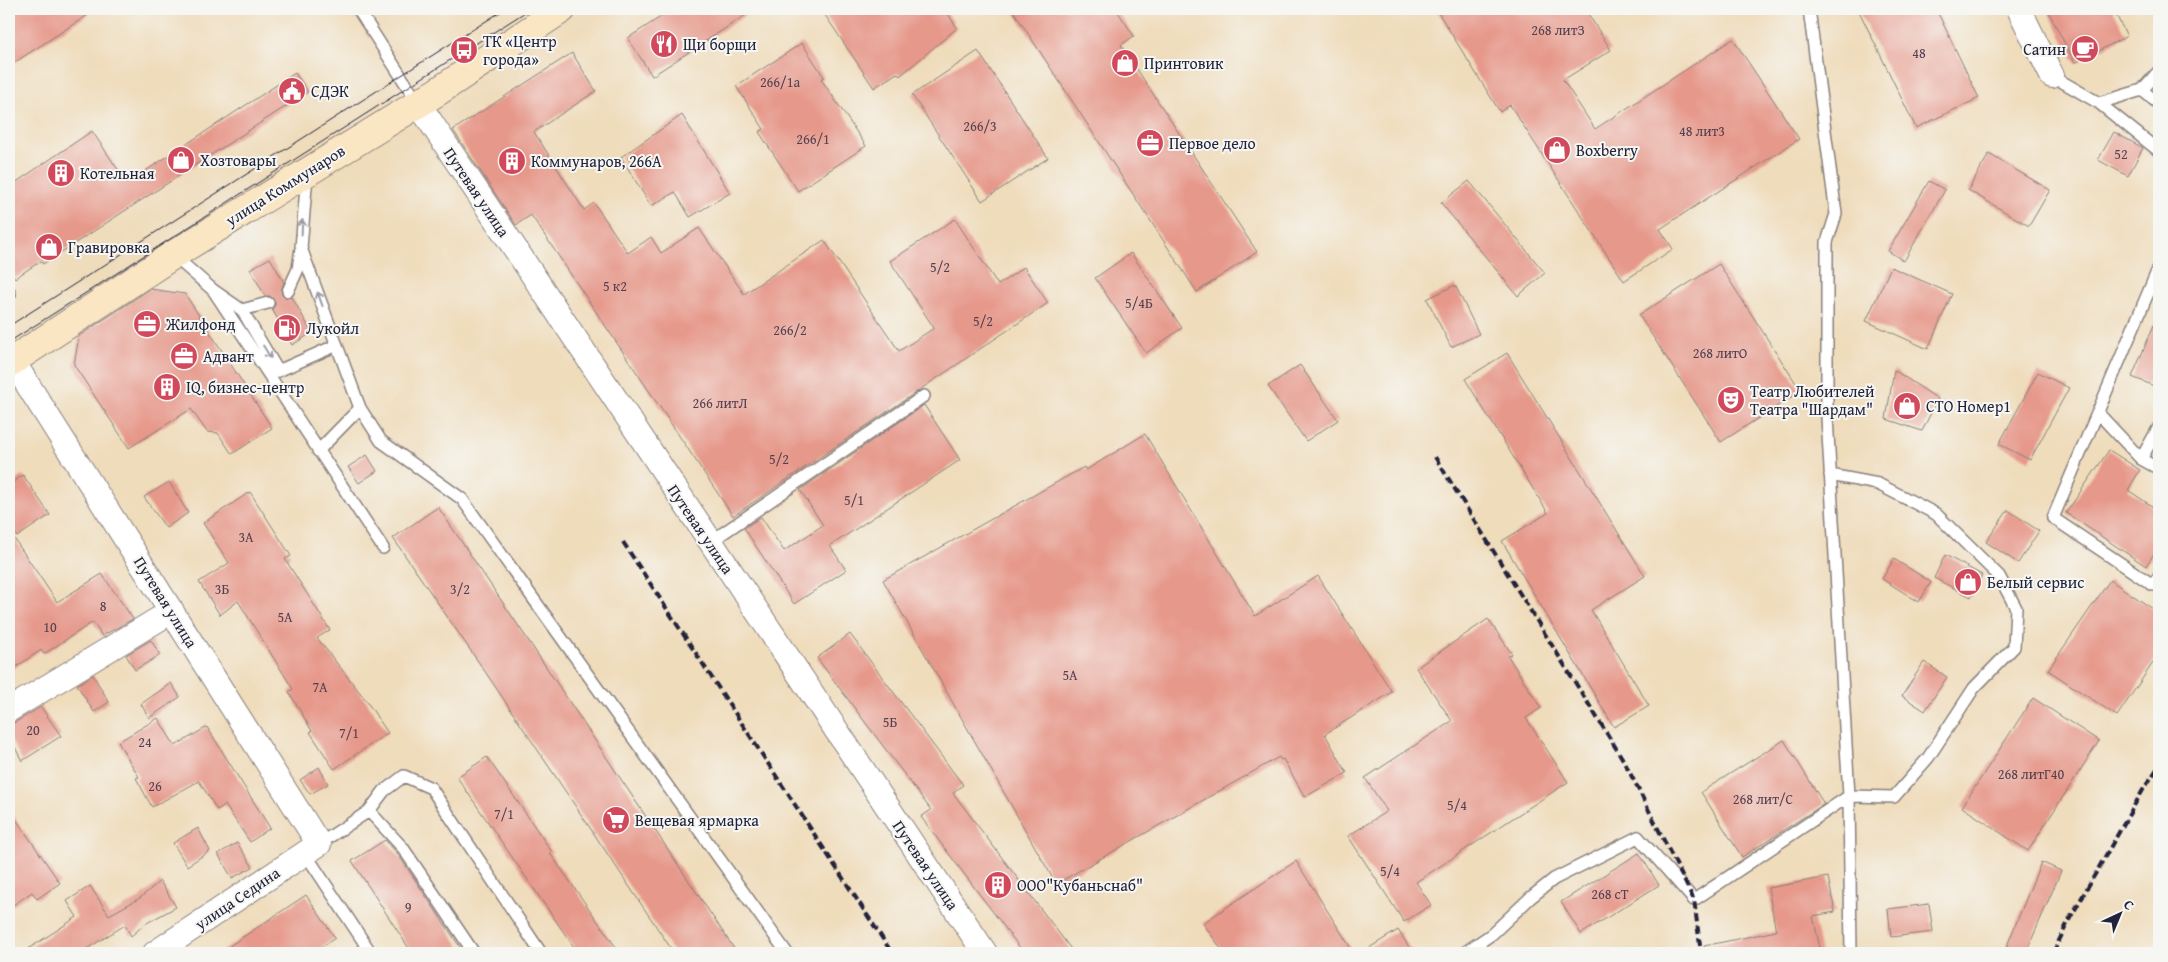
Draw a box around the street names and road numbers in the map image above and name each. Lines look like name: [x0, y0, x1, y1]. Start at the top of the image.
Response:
street label: улица Коммунаров: [220, 138, 350, 232]
street label: Путевая улица: [438, 142, 516, 242]
street label: Путевая улица: [662, 479, 740, 579]
street label: Путевая улица: [128, 552, 204, 653]
street label: Путевая улица: [887, 815, 965, 915]
street label: улица Седина: [189, 860, 285, 936]

